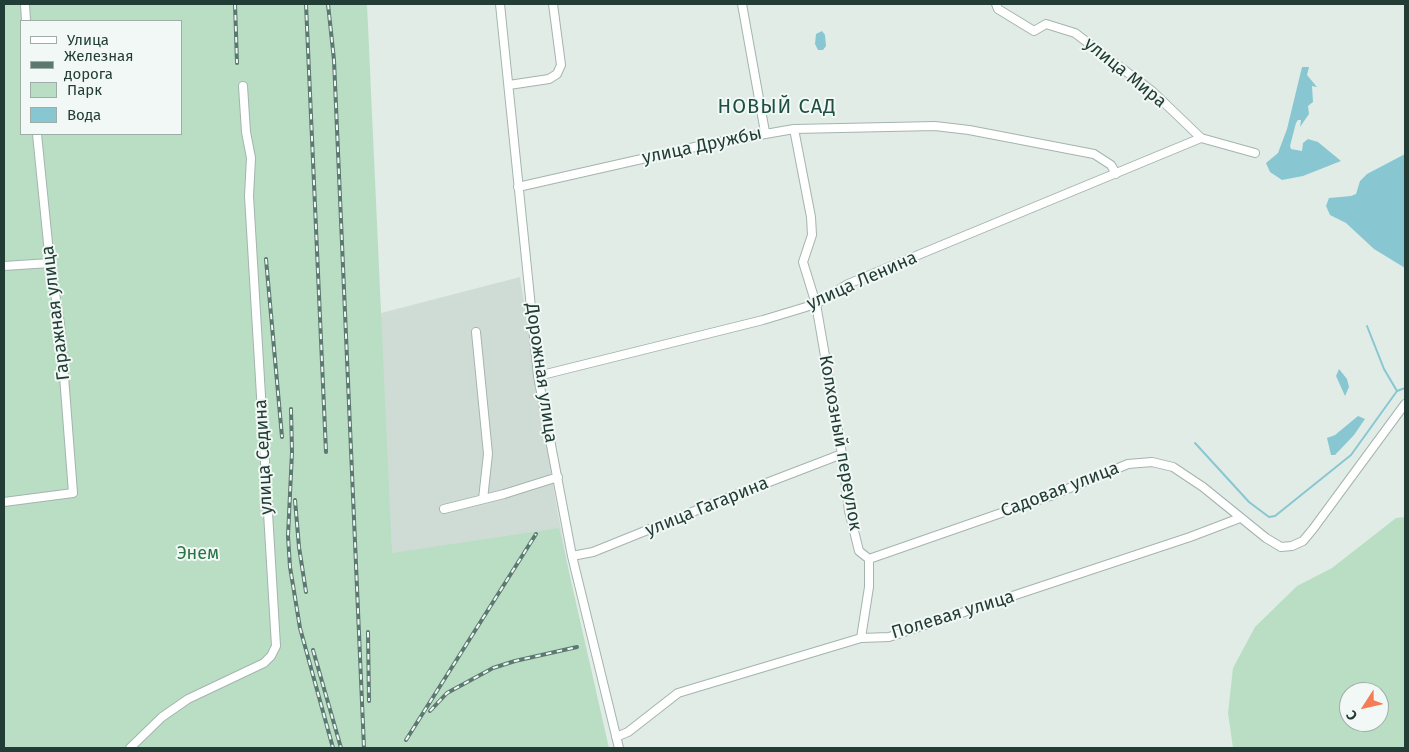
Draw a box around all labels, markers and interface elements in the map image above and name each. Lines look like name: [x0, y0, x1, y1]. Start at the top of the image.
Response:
legend: [20, 20, 182, 135]
text: Улица: [67, 31, 109, 49]
street label: улица Мира: [1079, 33, 1171, 113]
text: Железная дорога: [64, 47, 133, 83]
text: Парк: [67, 81, 102, 99]
district label: НОВЫЙ САД: [716, 95, 838, 119]
text: Вода: [67, 106, 101, 124]
street label: улица Дружбы: [640, 123, 764, 169]
street label: Гаражная улица: [37, 244, 75, 382]
street label: улица Ленина: [803, 247, 921, 315]
street label: Дорожная улица: [521, 302, 561, 444]
street label: Колхозный переулок: [814, 354, 866, 532]
street label: улица Седина: [250, 399, 278, 515]
street label: Садовая улица: [998, 458, 1122, 522]
street label: улица Гагарина: [642, 472, 772, 542]
park label: Энем: [177, 543, 219, 565]
street label: Полевая улица: [889, 586, 1017, 644]
north arrow: [1339, 682, 1389, 732]
text: С: [1343, 707, 1361, 723]

